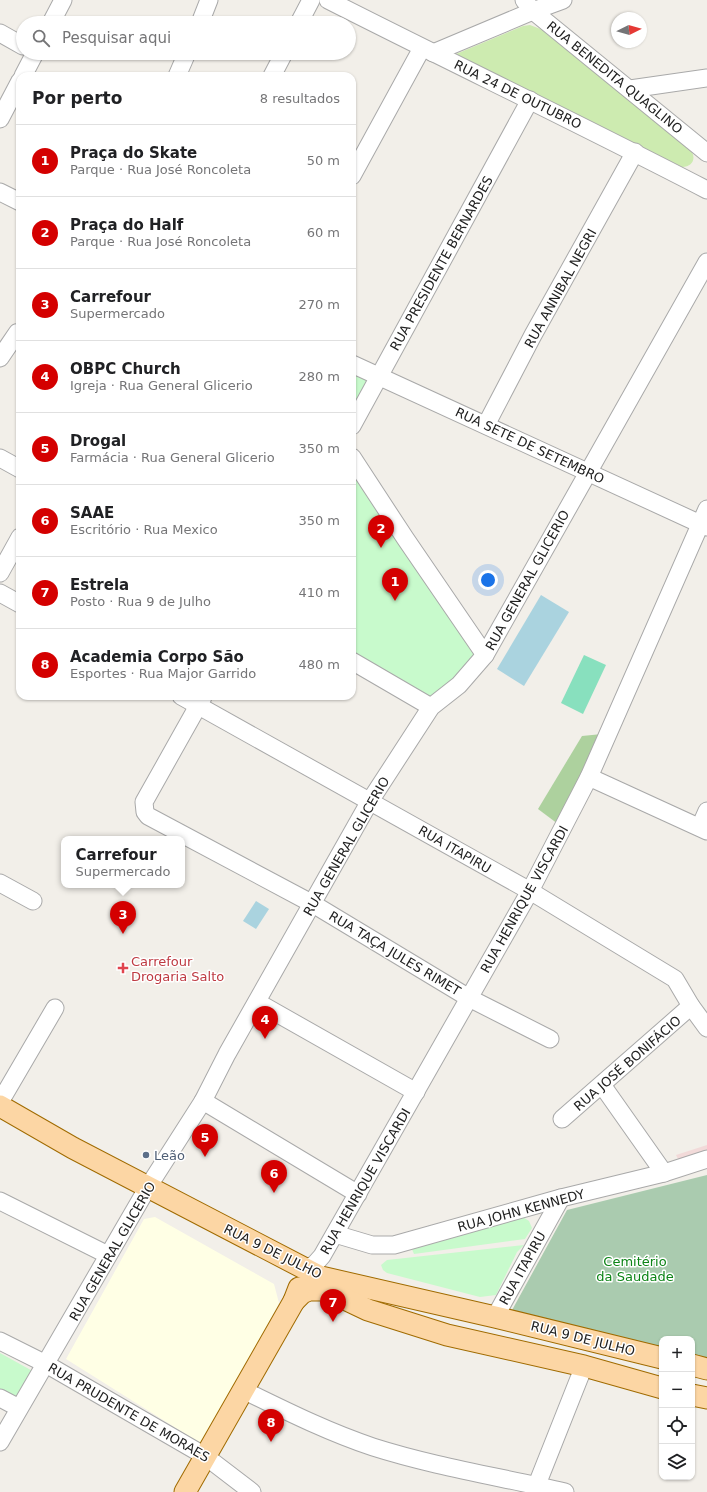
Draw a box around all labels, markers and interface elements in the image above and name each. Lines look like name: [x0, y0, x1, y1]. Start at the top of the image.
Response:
north arrow: [611, 12, 647, 48]
search box: [16, 16, 356, 60]
street label: RUA BENEDITA QUAGLINO: [544, 18, 685, 137]
icon: search: [30, 27, 52, 49]
text: Pesquisar aqui: [62, 29, 171, 47]
street label: RUA 24 DE OUTUBRO: [452, 57, 584, 132]
text: Por perto: [32, 88, 122, 108]
text: 8 resultados: [260, 91, 340, 106]
text: Praça do Skate: [70, 144, 197, 162]
text: 1: [40, 153, 50, 168]
text: 50 m: [307, 153, 340, 168]
text: Parque · Rua José Roncoleta: [70, 162, 251, 177]
street label: RUA PRESIDENTE BERNARDES: [387, 173, 496, 353]
text: Praça do Half: [70, 216, 183, 234]
text: 2: [40, 225, 50, 240]
text: 60 m: [307, 225, 340, 240]
street label: RUA ANNIBAL NEGRI: [521, 226, 599, 350]
text: Parque · Rua José Roncoleta: [70, 234, 251, 249]
text: Carrefour: [70, 288, 151, 306]
text: 3: [40, 297, 50, 312]
text: 270 m: [298, 297, 340, 312]
text: Supermercado: [70, 306, 165, 321]
text: OBPC Church: [70, 360, 181, 378]
text: 4: [40, 369, 50, 384]
text: 280 m: [298, 369, 340, 384]
text: Igreja · Rua General Glicerio: [70, 378, 253, 393]
street label: RUA SETE DE SETEMBRO: [453, 404, 607, 487]
text: Drogal: [70, 432, 126, 450]
text: 5: [40, 441, 50, 456]
text: 350 m: [298, 441, 340, 456]
text: Farmácia · Rua General Glicerio: [70, 450, 275, 465]
text: SAAE: [70, 504, 114, 522]
street label: RUA GENERAL GLICERIO: [483, 507, 572, 653]
text: 6: [40, 513, 50, 528]
text: 350 m: [298, 513, 340, 528]
pin: 2: [368, 515, 394, 548]
text: Escritório · Rua Mexico: [70, 522, 218, 537]
pin: 1: [382, 568, 408, 601]
your location: [478, 570, 498, 590]
text: Estrela: [70, 576, 129, 594]
text: 7: [40, 585, 50, 600]
text: 410 m: [298, 585, 340, 600]
text: Posto · Rua 9 de Julho: [70, 594, 211, 609]
text: Academia Corpo São: [70, 648, 244, 666]
text: 8: [40, 657, 50, 672]
text: 480 m: [298, 657, 340, 672]
text: Esportes · Rua Major Garrido: [70, 666, 256, 681]
street label: RUA GENERAL GLICERIO: [300, 774, 392, 918]
street label: RUA ITAPIRU: [416, 823, 494, 876]
street label: RUA HENRIQUE VISCARDI: [478, 823, 571, 976]
popup: [61, 836, 185, 888]
text: Carrefour: [76, 846, 157, 864]
text: Supermercado: [76, 864, 170, 879]
pin: 3: [110, 901, 136, 934]
street label: RUA TAÇA JULES RIMET: [326, 908, 463, 999]
place label: Carrefour Drogaria Salto: [131, 954, 224, 984]
marker: Carrefour Drogaria Salto: [118, 963, 128, 973]
pin: 4: [252, 1006, 278, 1039]
street label: RUA JOSÉ BONIFÁCIO: [571, 1013, 684, 1114]
street label: RUA HENRIQUE VISCARDI: [317, 1106, 413, 1257]
pin: 5: [192, 1124, 218, 1157]
place label: Leão: [154, 1148, 185, 1163]
marker: Leão: [141, 1150, 151, 1160]
pin: 6: [261, 1160, 287, 1193]
street label: RUA GENERAL GLICERIO: [66, 1179, 158, 1323]
street label: RUA JOHN KENNEDY: [456, 1186, 586, 1235]
street label: RUA 9 DE JULHO: [221, 1221, 324, 1282]
street label: RUA ITAPIRU: [496, 1229, 549, 1307]
park label: Cemitério da Saudade: [596, 1254, 674, 1284]
pin: 7: [320, 1289, 346, 1322]
street label: RUA 9 DE JULHO: [529, 1318, 637, 1359]
map controls: [659, 1336, 695, 1480]
button: +: [659, 1336, 695, 1372]
street label: RUA PRUDENTE DE MORAES: [45, 1360, 212, 1465]
button: −: [659, 1372, 695, 1408]
button: locate: [659, 1408, 695, 1444]
pin: 8: [258, 1409, 284, 1442]
button: layers: [659, 1444, 695, 1480]

